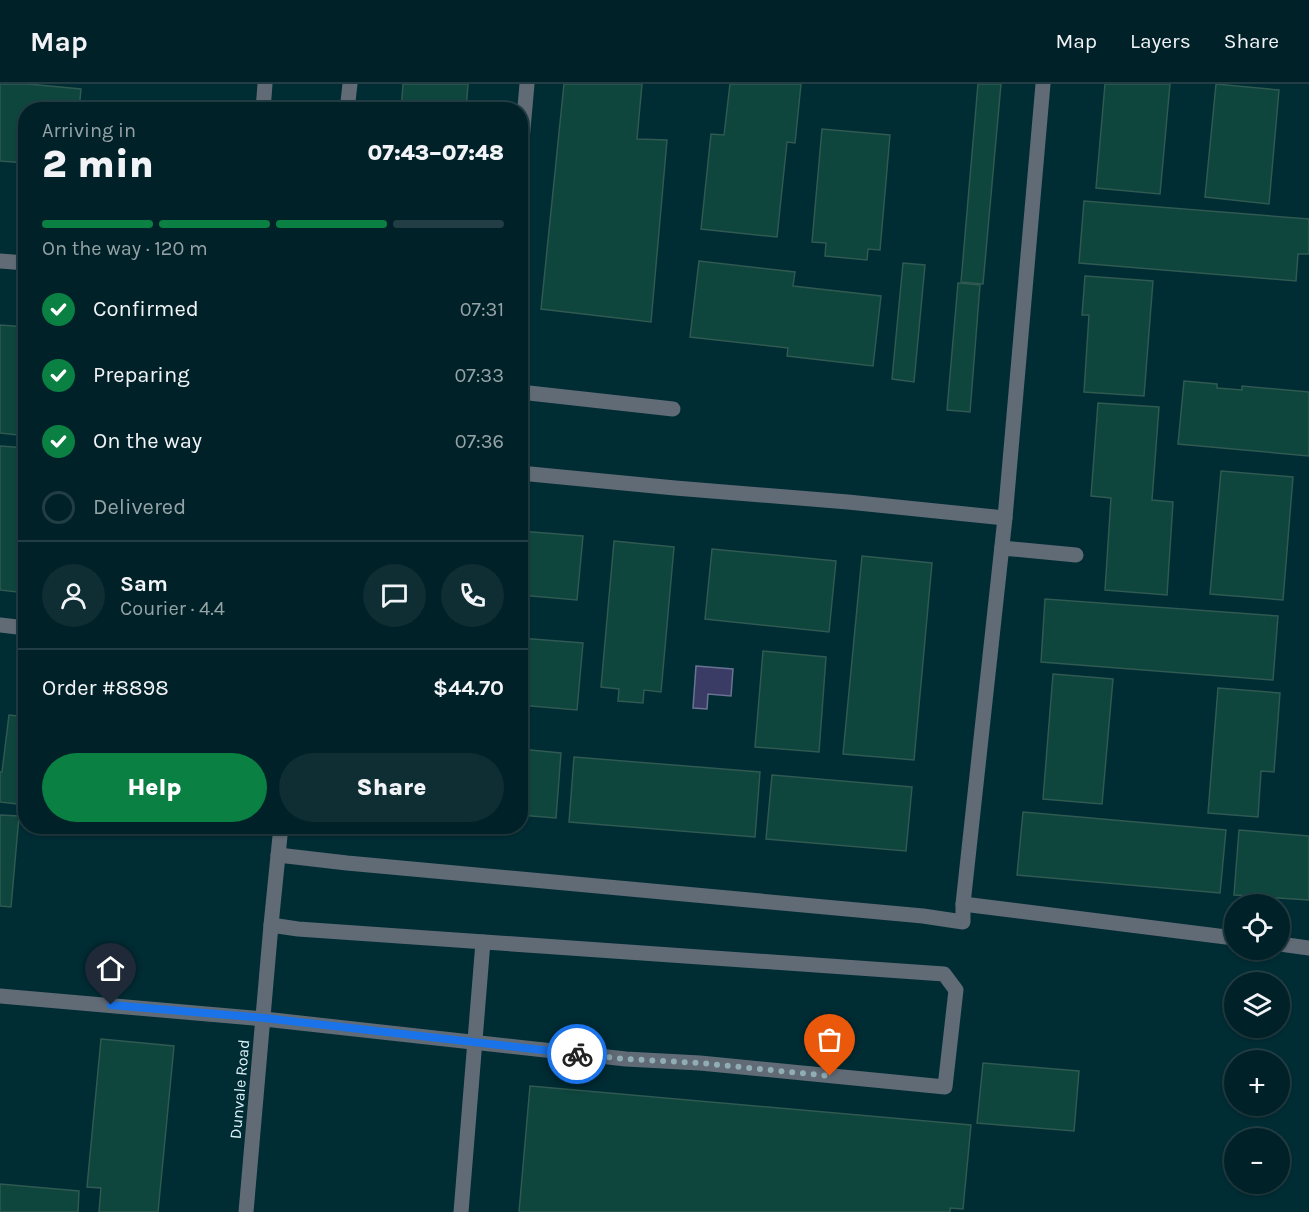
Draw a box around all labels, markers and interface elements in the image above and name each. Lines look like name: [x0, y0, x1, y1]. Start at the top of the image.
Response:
text: Map: [30, 25, 88, 58]
text: Map: [1055, 29, 1097, 53]
text: Layers: [1130, 29, 1191, 53]
text: Share: [1224, 29, 1279, 53]
text: Arriving in: [42, 119, 136, 142]
text: 07:43–07:48: [368, 140, 504, 166]
text: 2 min: [42, 141, 154, 187]
text: On the way · 120 m: [42, 237, 208, 260]
icon: check: [42, 293, 75, 326]
text: Confirmed: [93, 296, 199, 322]
text: 07:31: [460, 298, 504, 321]
icon: check: [42, 359, 75, 392]
text: Preparing: [93, 362, 190, 388]
text: 07:33: [455, 364, 504, 387]
icon: check: [42, 425, 75, 458]
text: On the way: [93, 428, 202, 454]
text: 07:36: [455, 430, 504, 453]
text: Delivered: [93, 494, 186, 520]
button: person: [42, 564, 105, 627]
button: chat: [363, 564, 426, 627]
button: phone: [441, 564, 504, 627]
text: Sam: [120, 571, 168, 597]
text: Courier · 4.4: [120, 597, 225, 620]
text: Order #8898: [42, 675, 169, 701]
text: $44.70: [433, 675, 504, 701]
button: Help: [42, 753, 267, 822]
button: Share: [279, 753, 504, 822]
map controls: [1224, 894, 1290, 1194]
button: locate: [1224, 894, 1290, 960]
pin: [85, 943, 136, 1005]
icon: home: [94, 952, 127, 985]
button: layers: [1224, 972, 1290, 1038]
pin: [804, 1014, 855, 1076]
icon: bag: [813, 1023, 846, 1056]
courier: [547, 1024, 607, 1084]
street label: Dunvale Road: [226, 1038, 253, 1140]
icon: bike: [561, 1038, 594, 1071]
button: +: [1224, 1050, 1290, 1116]
button: −: [1224, 1128, 1290, 1194]

